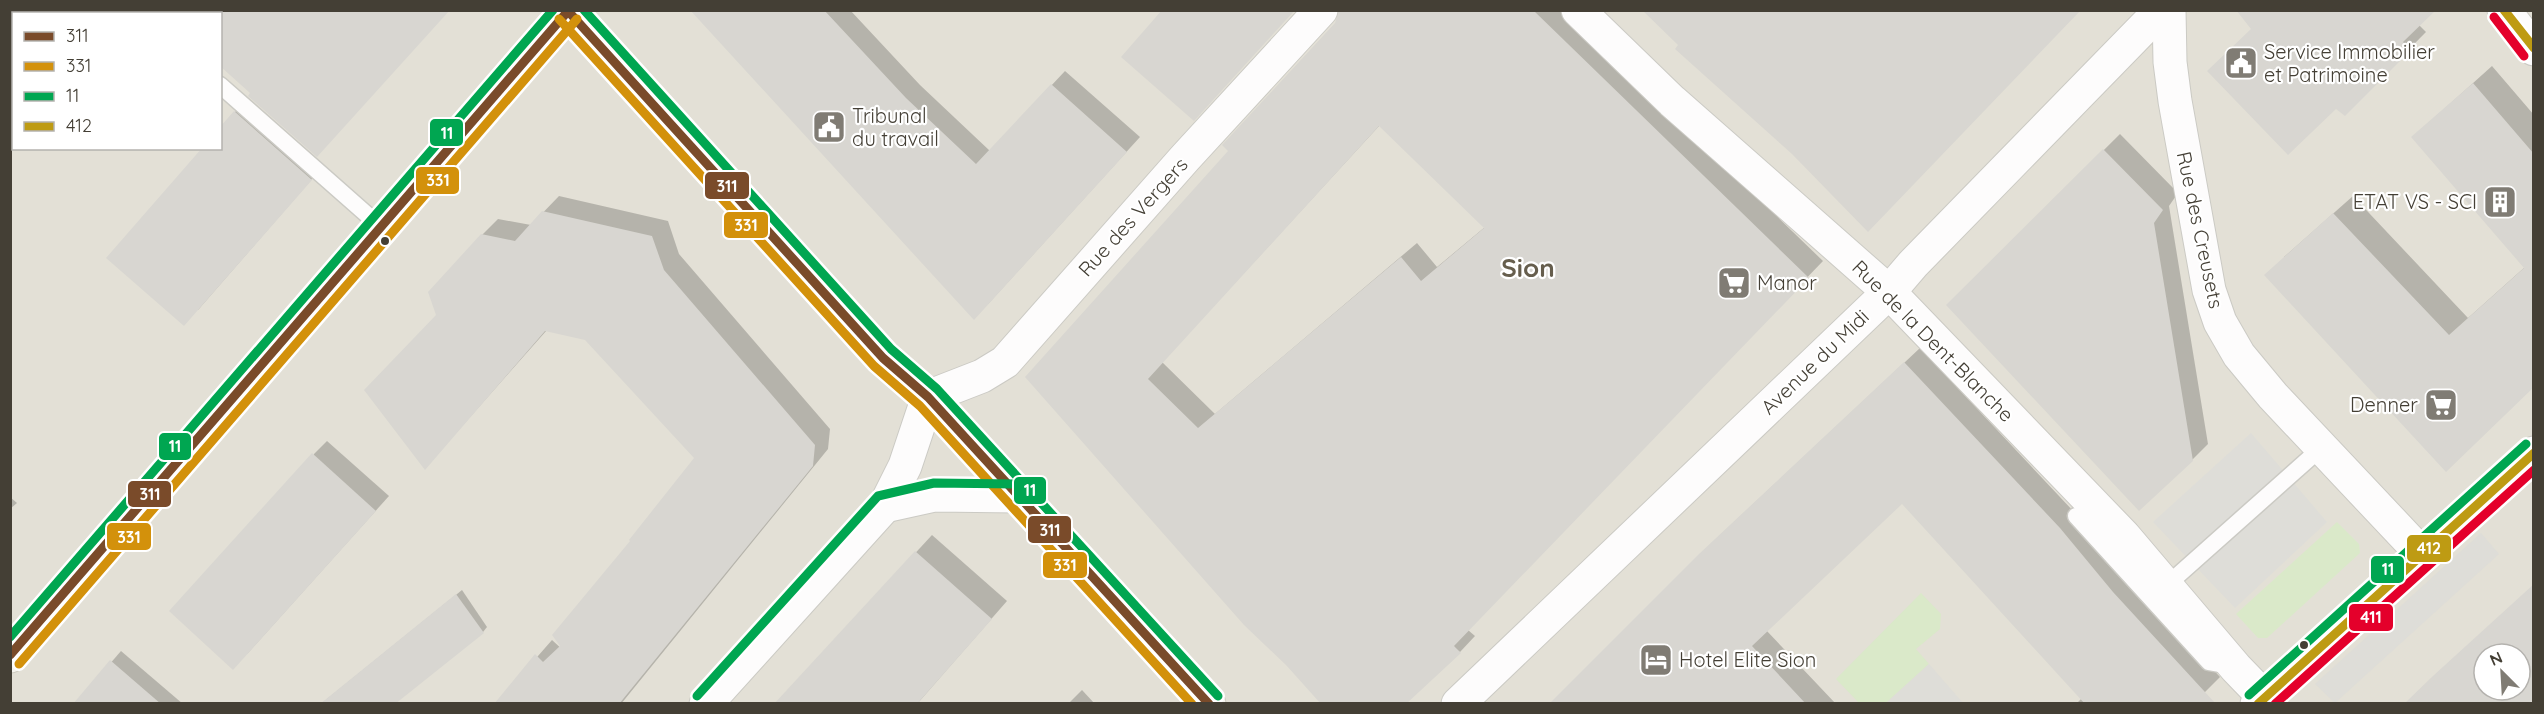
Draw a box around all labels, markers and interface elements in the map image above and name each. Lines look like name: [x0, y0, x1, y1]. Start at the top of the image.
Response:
legend: [12, 12, 222, 150]
text: 311: [66, 24, 89, 47]
place label: Service Immobilier et Patrimoine: [2264, 39, 2435, 87]
public building icon: Service Immobilier et Patrimoine: [2223, 45, 2259, 81]
text: 331: [66, 54, 92, 77]
text: 11: [66, 84, 79, 107]
place label: Tribunal du travail: [852, 103, 939, 151]
public building icon: Tribunal du travail: [811, 109, 847, 145]
text: 412: [66, 114, 92, 137]
line badge: 11: [429, 118, 464, 147]
text: 11: [441, 123, 453, 143]
street label: Rue des Creusets: [2172, 149, 2229, 311]
street label: Rue des Vergers: [1073, 152, 1193, 281]
line badge: 331: [415, 166, 460, 195]
text: 331: [426, 170, 450, 190]
line badge: 311: [704, 171, 750, 200]
text: 311: [716, 176, 738, 196]
building icon: ETAT VS - SCI: [2482, 184, 2518, 220]
place label: ETAT VS - SCI: [2353, 189, 2477, 214]
line badge: 331: [723, 211, 769, 239]
text: 331: [734, 215, 758, 235]
unlabelled marker: [379, 235, 391, 247]
district label: Sion: [1501, 251, 1555, 284]
street label: Rue de la Dent-Blanche: [1847, 255, 2019, 427]
supermarket icon: Manor: [1716, 265, 1752, 301]
place label: Manor: [1757, 270, 1817, 295]
street label: Avenue du Midi: [1755, 304, 1874, 419]
supermarket icon: Denner: [2423, 387, 2459, 423]
place label: Denner: [2350, 392, 2418, 417]
line badge: 11: [158, 432, 192, 461]
text: 11: [169, 436, 181, 456]
line badge: 11: [1013, 476, 1047, 505]
line badge: 311: [127, 480, 172, 508]
text: 11: [1024, 480, 1036, 500]
text: 311: [139, 484, 161, 504]
line badge: 311: [1027, 515, 1072, 544]
text: 311: [1039, 520, 1061, 540]
line badge: 331: [106, 522, 152, 551]
text: 331: [117, 527, 141, 547]
line badge: 412: [2406, 534, 2452, 563]
text: 412: [2417, 538, 2441, 558]
line badge: 331: [1042, 551, 1088, 579]
text: 331: [1053, 555, 1077, 575]
line badge: 11: [2370, 555, 2405, 584]
text: 11: [2382, 559, 2394, 579]
line badge: 411: [2348, 603, 2394, 632]
text: 411: [2360, 607, 2382, 627]
unlabelled marker: [2298, 639, 2310, 651]
hotel icon: Hotel Elite Sion: [1638, 642, 1674, 678]
north arrow: [2472, 642, 2532, 702]
place label: Hotel Elite Sion: [1679, 647, 1816, 672]
text: N: [2486, 647, 2505, 670]

